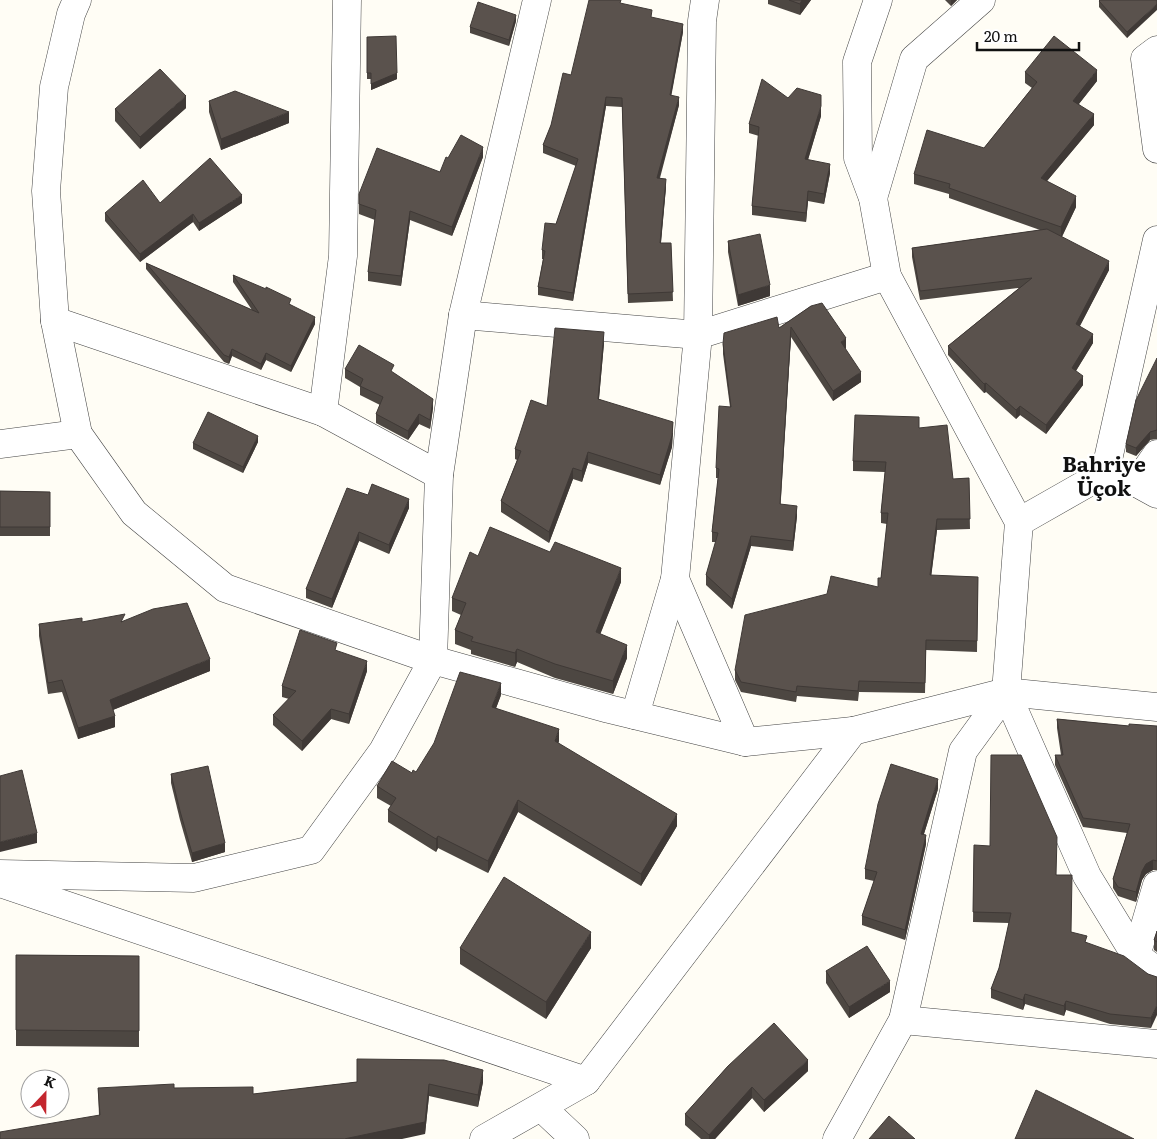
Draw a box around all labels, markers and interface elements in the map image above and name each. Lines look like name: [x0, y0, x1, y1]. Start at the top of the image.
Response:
scale bar: [977, 20, 1080, 52]
text: 20 m: [984, 24, 1018, 47]
district label: Bahriye Üçok: [1062, 447, 1146, 502]
north arrow: [20, 1069, 70, 1119]
text: K: [41, 1070, 59, 1092]

